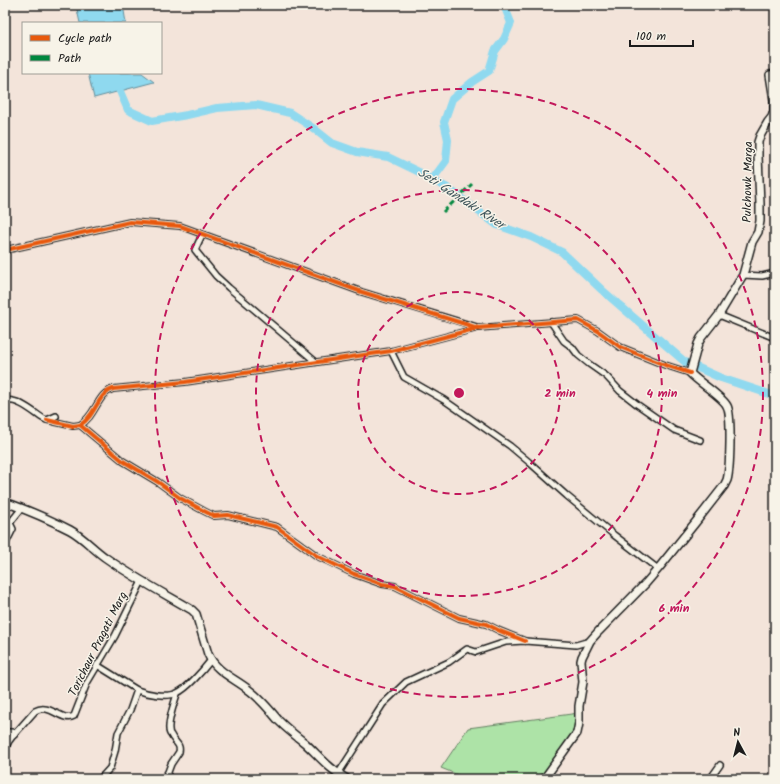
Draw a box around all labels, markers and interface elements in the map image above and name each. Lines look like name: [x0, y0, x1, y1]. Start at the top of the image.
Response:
legend: [22, 22, 162, 74]
scale bar: [630, 22, 693, 48]
text: 100 m: [636, 27, 667, 46]
text: Cycle path: [58, 29, 112, 48]
text: Path: [58, 49, 81, 68]
street label: Pulchowk Marga: [738, 141, 758, 223]
water label: Seti Gandaki River: [413, 163, 511, 237]
text: 2 min: [544, 384, 576, 403]
text: 4 min: [647, 384, 678, 403]
centre of rings: [452, 386, 466, 400]
street label: Torichaur Pragati Marg: [63, 588, 133, 700]
text: 6 min: [659, 599, 690, 618]
north arrow: [718, 722, 758, 762]
text: N: [732, 724, 741, 742]

